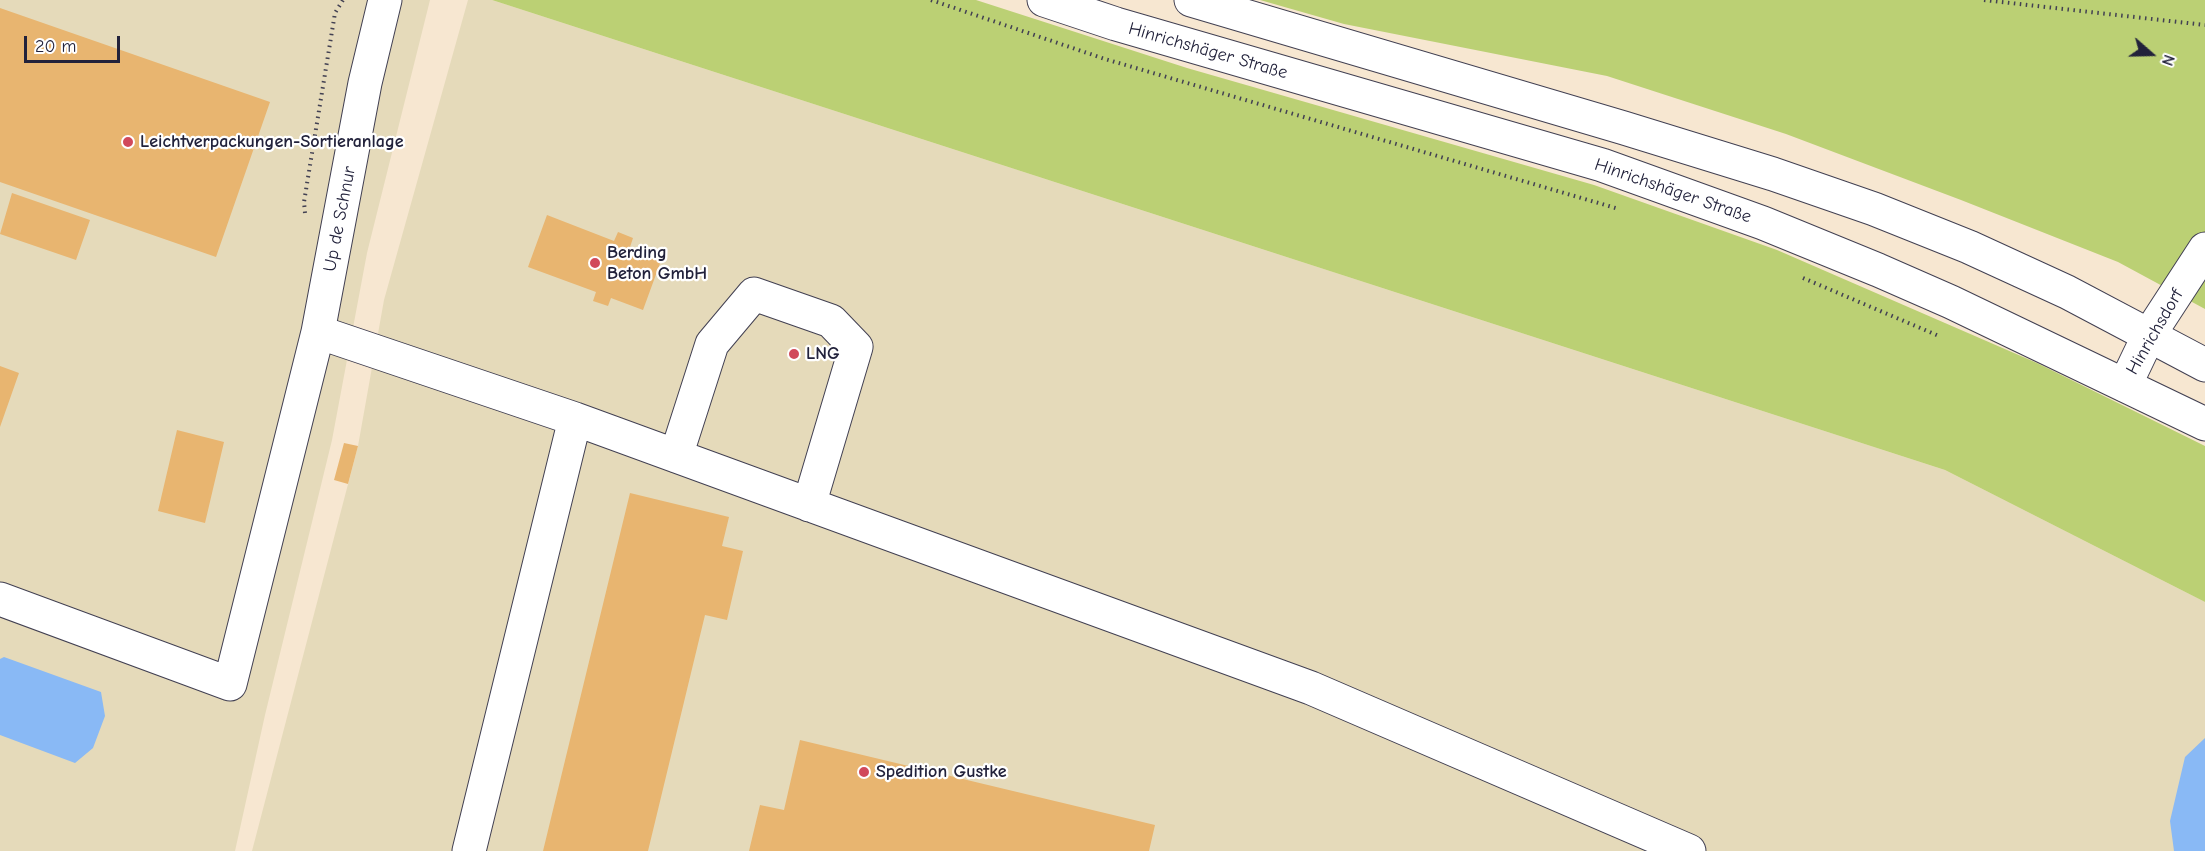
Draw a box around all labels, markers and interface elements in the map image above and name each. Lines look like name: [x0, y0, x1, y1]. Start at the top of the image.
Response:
street label: Hinrichshäger Straße: [1126, 18, 1290, 84]
scale bar: [27, 24, 123, 62]
north arrow: [2121, 24, 2181, 84]
text: 20 m: [35, 36, 76, 57]
text: N: [2158, 52, 2178, 68]
place label: Leichtverpackungen-Sortieranlage: [140, 131, 404, 153]
marker: Leichtverpackungen-Sortieranlage: [121, 135, 135, 149]
street label: Hinrichshäger Straße: [1592, 154, 1754, 228]
street label: Up de Schnur: [319, 164, 361, 274]
place label: Berding Beton GmbH: [607, 242, 707, 284]
marker: Berding Beton GmbH: [588, 256, 602, 270]
street label: Hinrichsdorf: [2122, 285, 2188, 379]
place label: LNG: [806, 343, 840, 365]
marker: LNG: [787, 347, 801, 361]
place label: Spedition Gustke: [876, 761, 1006, 783]
marker: Spedition Gustke: [857, 765, 871, 779]

